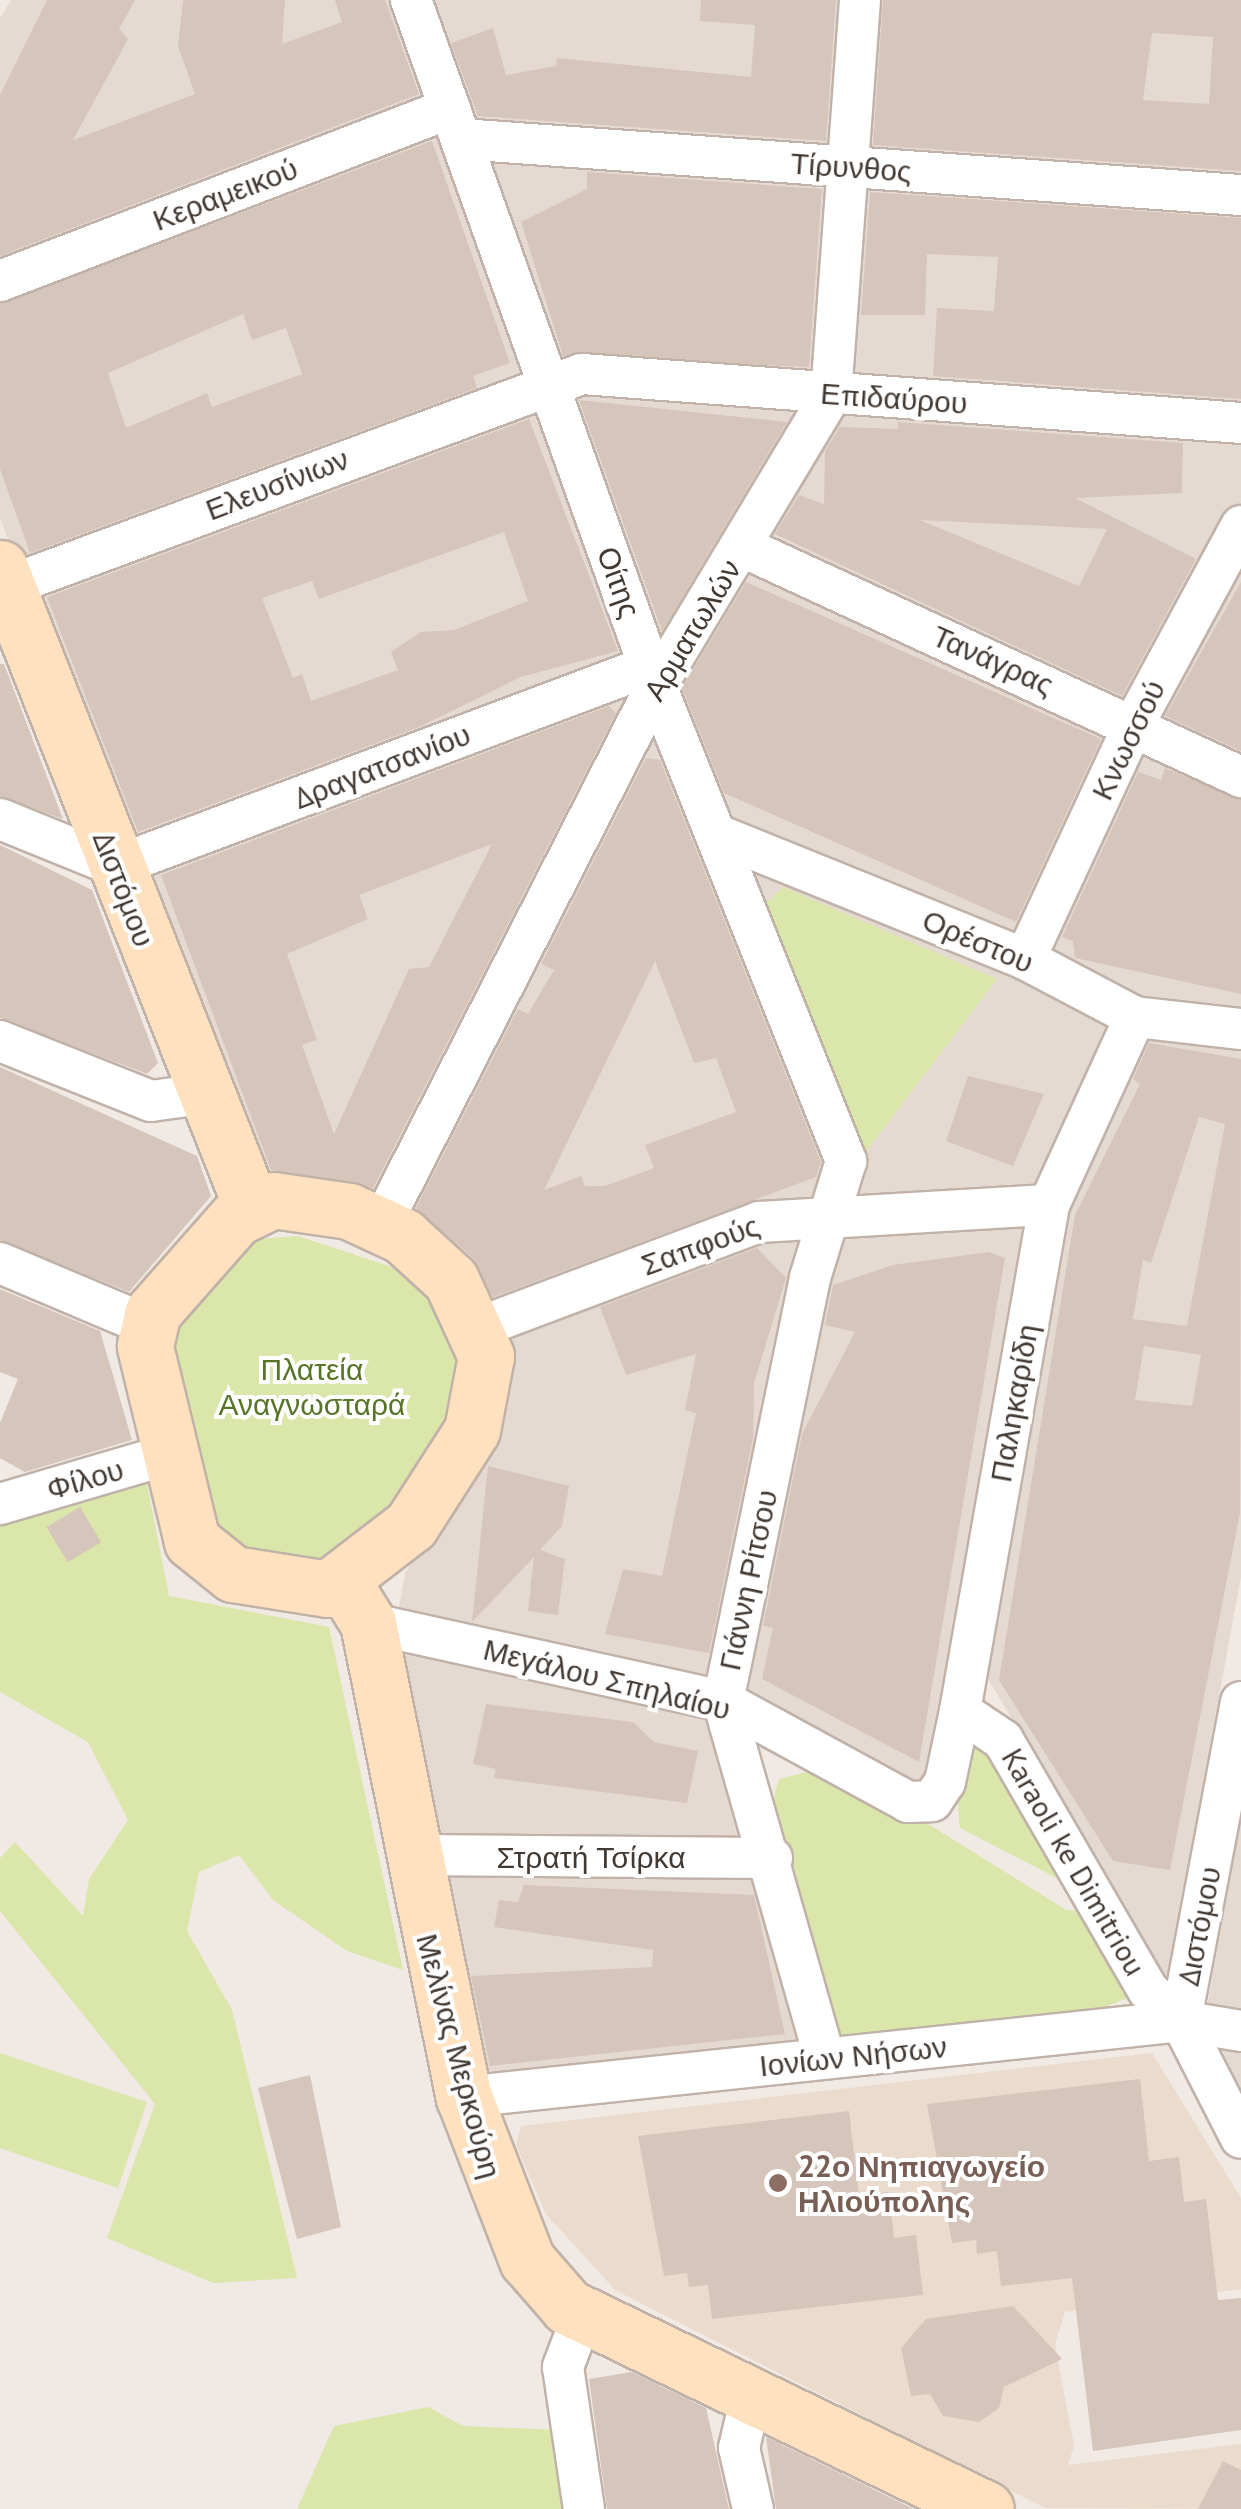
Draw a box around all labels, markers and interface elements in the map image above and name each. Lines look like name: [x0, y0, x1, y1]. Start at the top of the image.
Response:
street label: Τίρυνθος: [789, 145, 913, 189]
street label: Κεραµεικού: [148, 150, 302, 238]
street label: Επιδαύρου: [819, 375, 969, 421]
street label: Ελευσίνιων: [201, 440, 353, 528]
street label: Οίτης: [590, 542, 648, 622]
street label: Αρματωλών: [636, 553, 748, 707]
street label: Τανάγρας: [927, 617, 1059, 703]
street label: Κνωσσού: [1084, 674, 1172, 806]
street label: Δραγατσανίου: [289, 716, 475, 816]
street label: Διστόμου: [86, 826, 162, 952]
street label: Ορέστου: [917, 902, 1039, 980]
street label: Σαπφούς: [636, 1207, 764, 1283]
street label: Παληκαρίδη: [982, 1321, 1046, 1485]
park label: Πλατεία Αναγνωσταρά: [219, 1351, 405, 1422]
street label: Φίλου: [42, 1451, 128, 1507]
street label: Γιάννη Ρίτσου: [711, 1486, 785, 1674]
street label: Μεγάλου Σπηλαίου: [480, 1631, 734, 1727]
street label: Karaoli ke Dimitriou: [994, 1742, 1154, 1982]
street label: Στρατή Τσίρκα: [496, 1839, 686, 1875]
street label: Διστόμου: [1170, 1863, 1228, 1989]
street label: Μελίνας Μερκούρη: [409, 1930, 509, 2182]
street label: Ιονίων Νήσων: [757, 2028, 949, 2084]
place label: 22ο Νηπιαγωγείο Ηλιούπολης: [798, 2148, 1045, 2218]
marker: 22ο Νηπιαγωγείο Ηλιούπολης: [767, 2172, 789, 2194]

